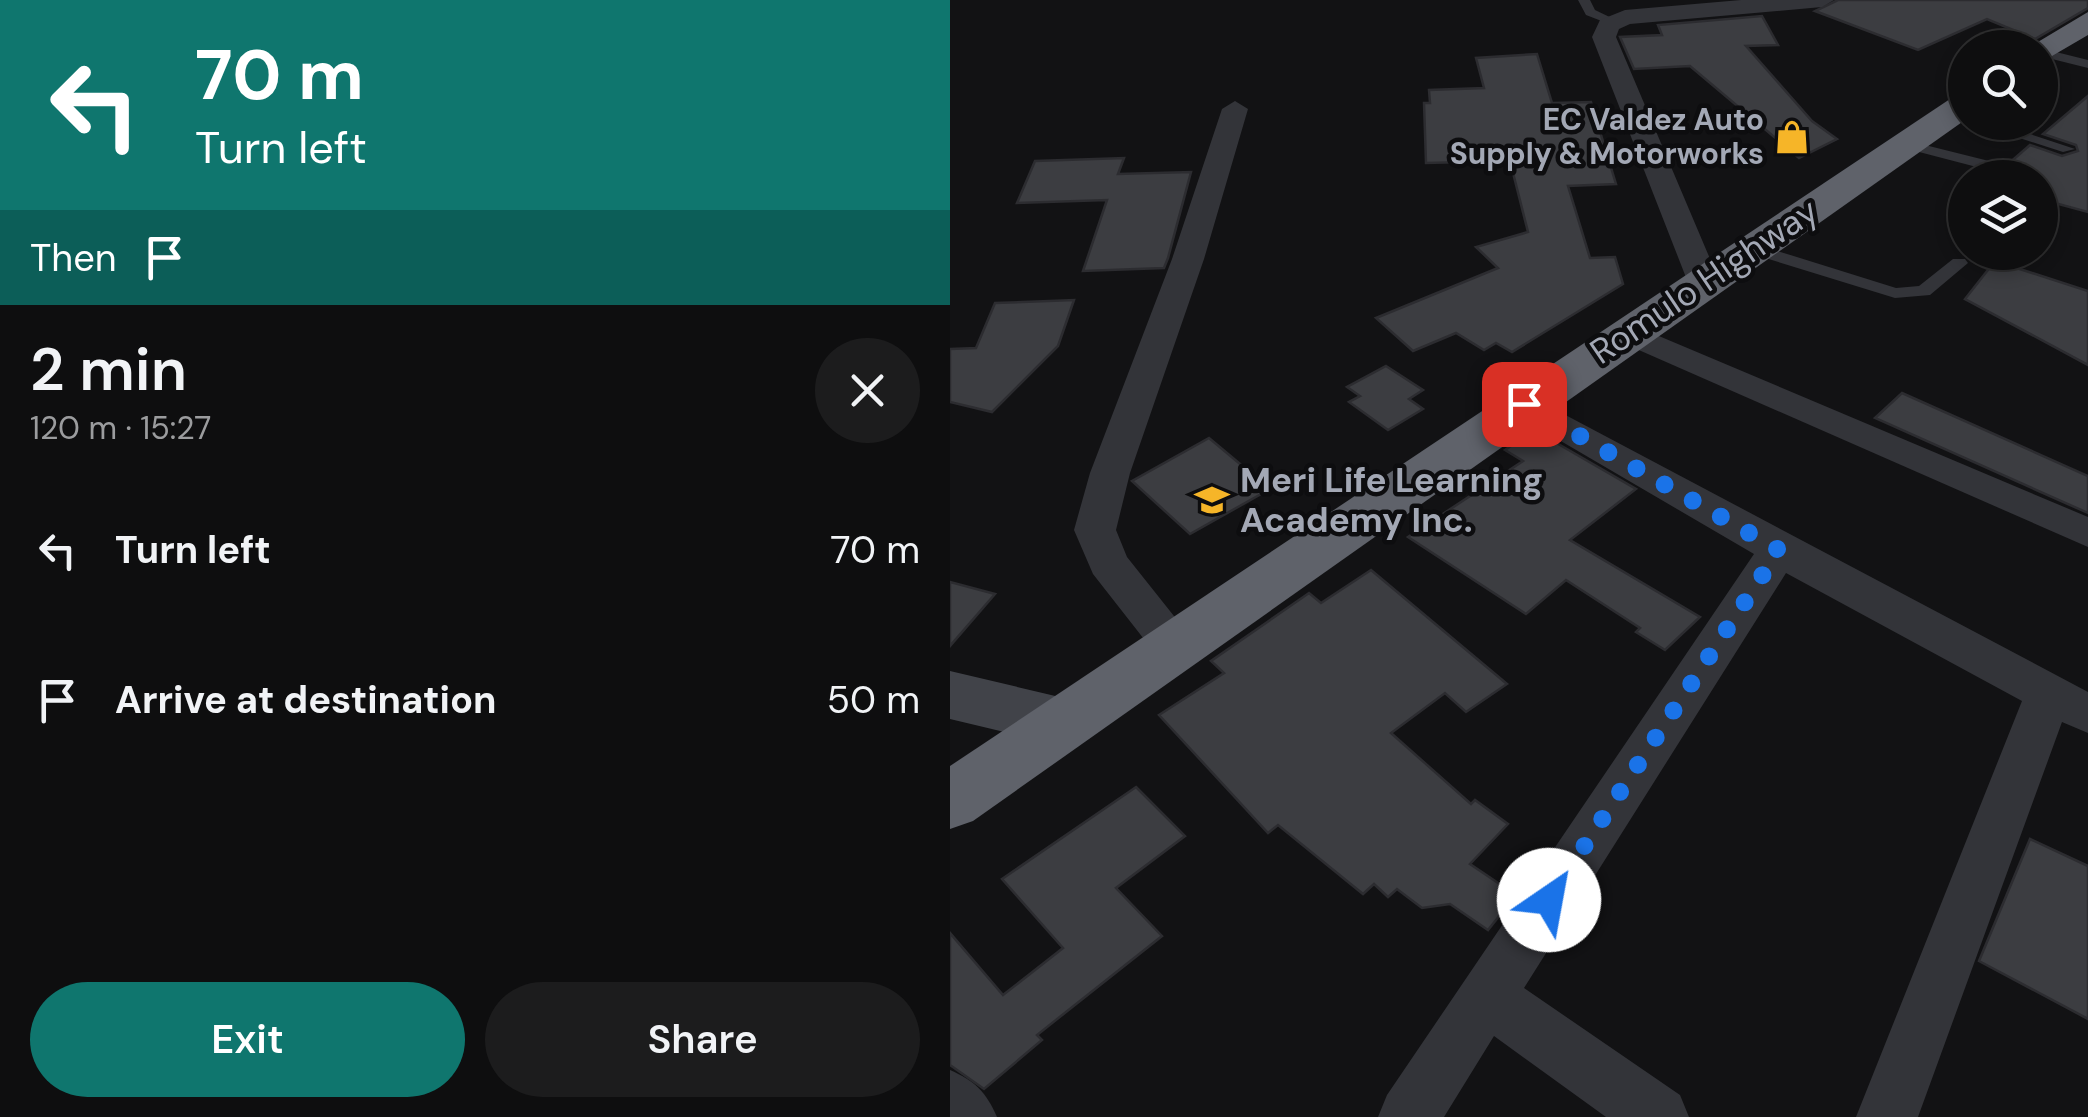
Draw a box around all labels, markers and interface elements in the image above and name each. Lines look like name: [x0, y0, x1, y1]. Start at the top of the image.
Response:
text: 70 m: [195, 30, 364, 121]
map controls: [1948, 30, 2058, 270]
button: search: [1948, 30, 2058, 140]
icon: left: [30, 40, 160, 170]
place label: EC Valdez Auto Supply & Motorworks: [1450, 100, 1764, 173]
text: Turn left: [195, 118, 367, 177]
shop icon: EC Valdez Auto Supply & Motorworks: [1773, 118, 1811, 156]
button: layers: [1948, 160, 2058, 270]
street label: Romulo Highway: [1581, 188, 1827, 374]
icon: arrive: [137, 230, 192, 285]
text: Then: [30, 233, 117, 283]
text: 2 min: [30, 330, 187, 409]
button: close: [815, 338, 920, 443]
pin: [1482, 362, 1567, 447]
icon: arrive: [1497, 377, 1552, 432]
text: 120 m · 15:27: [30, 407, 211, 449]
place label: Meri Life Learning Academy Inc.: [1240, 457, 1543, 543]
school or university icon: Meri Life Learning Academy Inc.: [1193, 481, 1231, 519]
icon: left: [30, 523, 85, 578]
text: Turn left: [115, 525, 271, 575]
text: 70 m: [830, 525, 920, 575]
icon: arrive: [30, 673, 85, 728]
text: Arrive at destination: [115, 675, 497, 725]
text: 50 m: [827, 675, 920, 725]
position arrow: [1497, 848, 1601, 952]
button: Exit: [30, 982, 465, 1097]
button: Share: [485, 982, 920, 1097]

